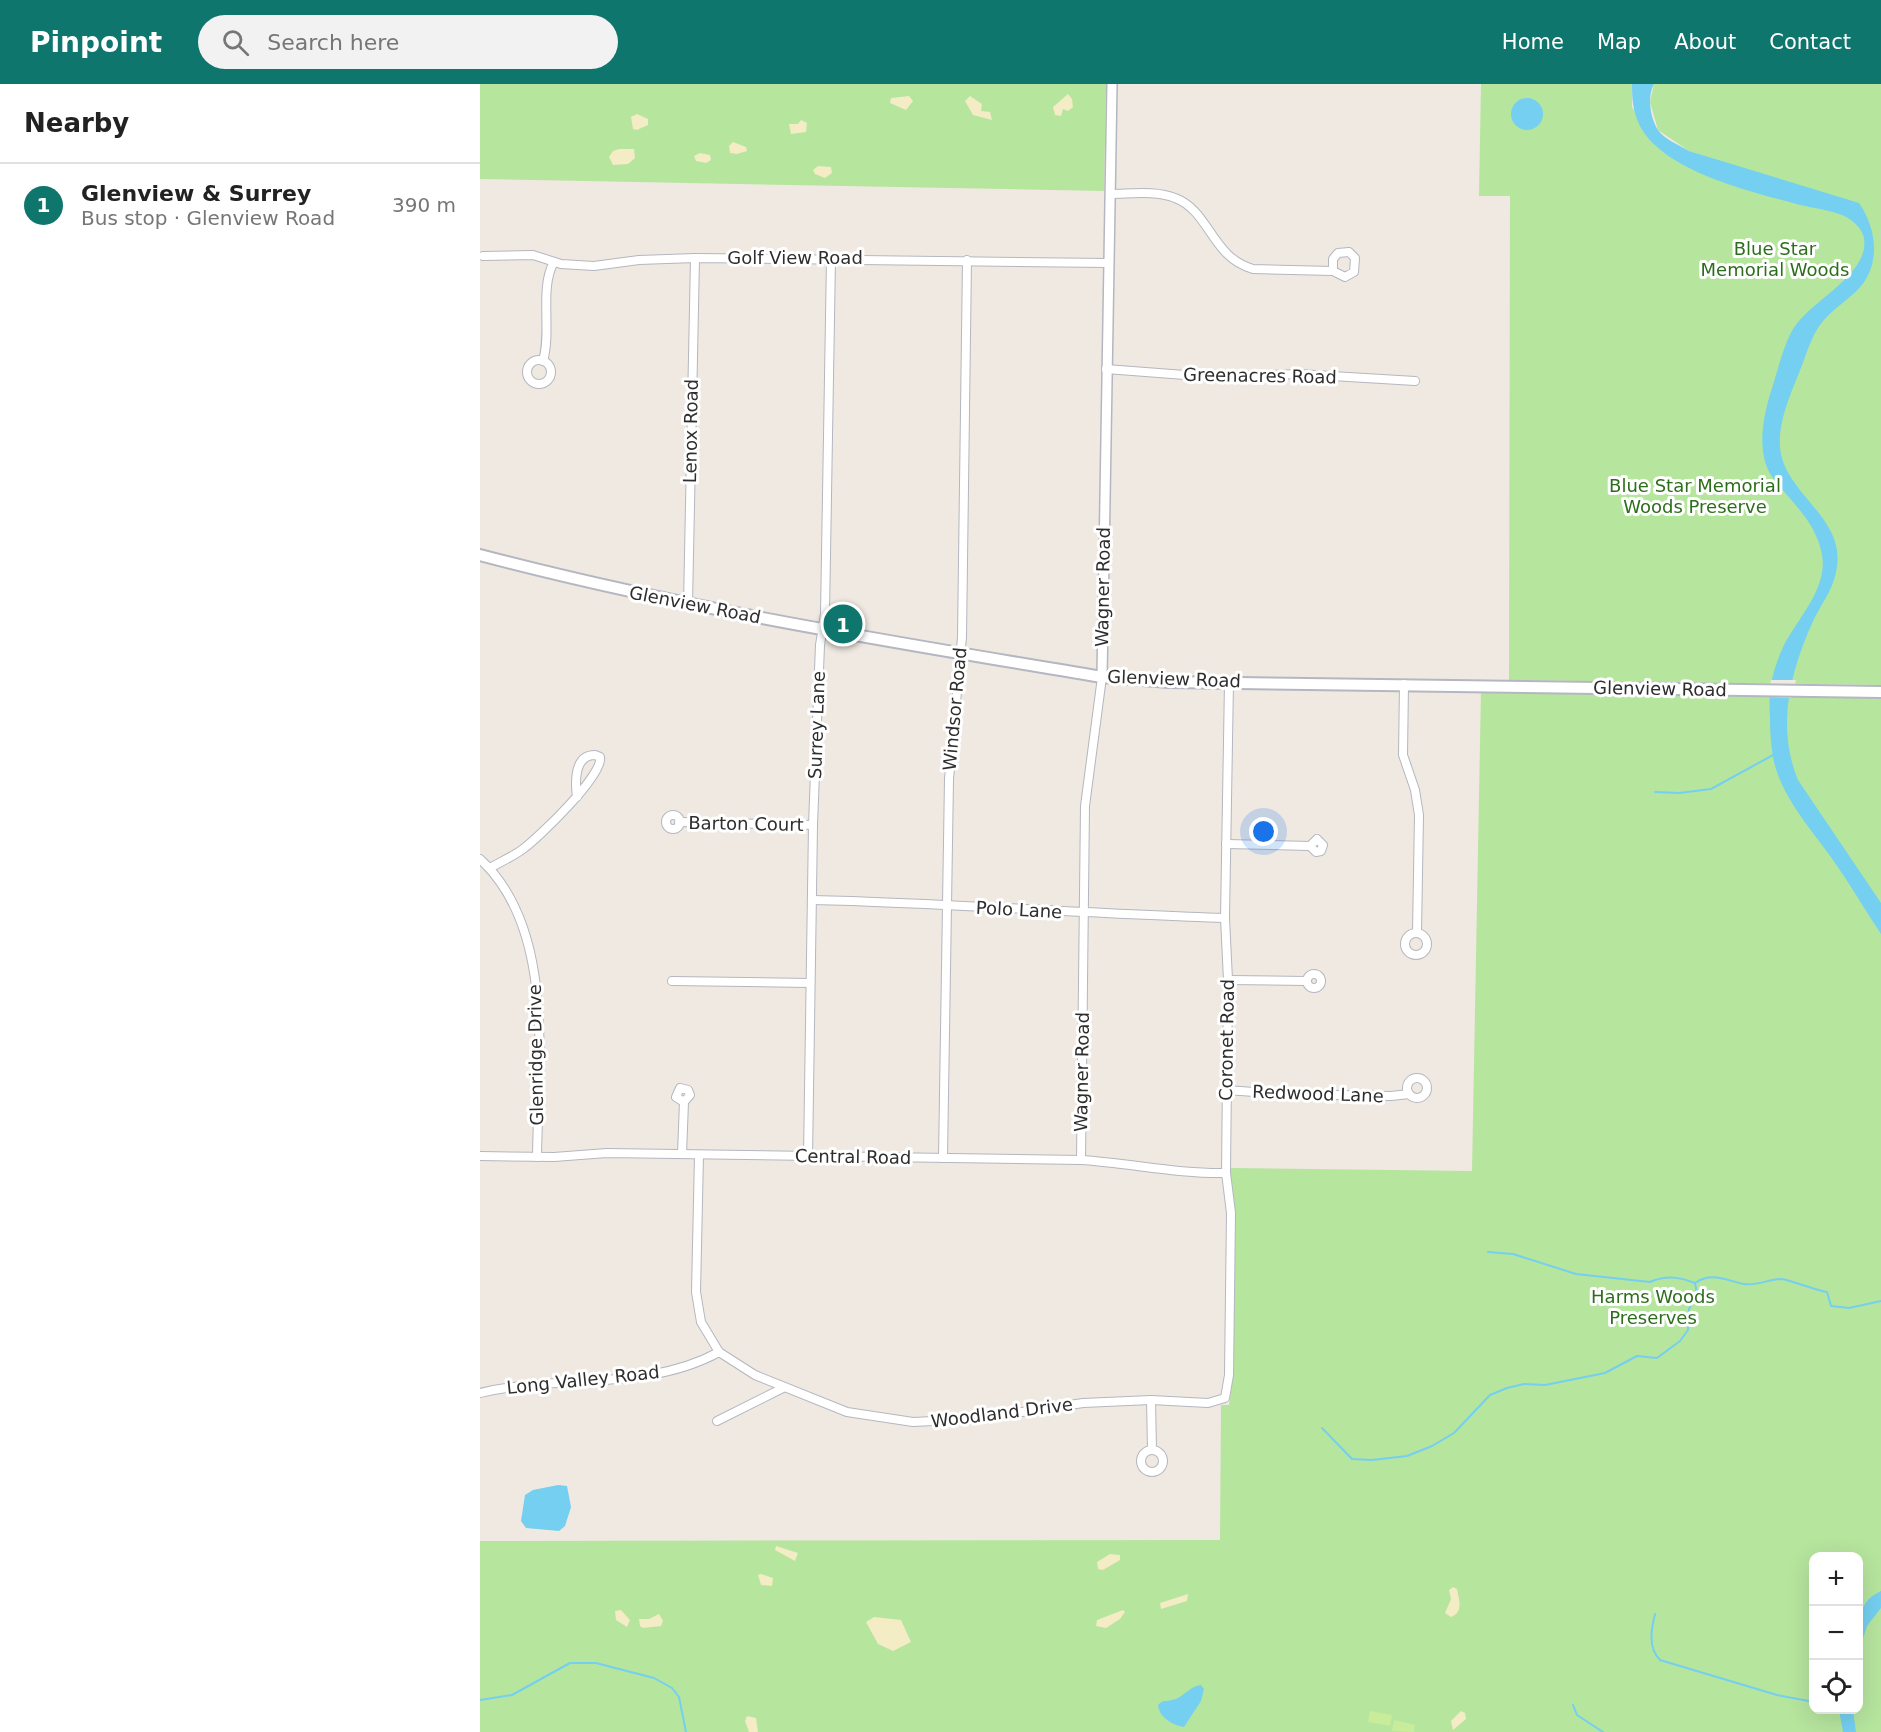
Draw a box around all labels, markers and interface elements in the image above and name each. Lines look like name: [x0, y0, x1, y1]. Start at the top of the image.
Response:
search box: [198, 15, 618, 69]
text: Pinpoint: [30, 26, 162, 59]
icon: search: [219, 26, 252, 59]
text: Search here: [267, 30, 399, 55]
text: Home: [1502, 30, 1564, 54]
text: Map: [1597, 30, 1641, 54]
text: About: [1674, 30, 1736, 54]
text: Contact: [1769, 30, 1851, 54]
text: Nearby: [24, 108, 129, 138]
text: Glenview & Surrey: [81, 181, 311, 206]
text: 1: [37, 193, 50, 217]
text: 390 m: [392, 193, 456, 217]
text: Bus stop · Glenview Road: [81, 206, 335, 230]
park label: Blue Star Memorial Woods: [1701, 238, 1849, 280]
street label: Golf View Road: [727, 247, 863, 268]
street label: Greenacres Road: [1183, 364, 1337, 387]
street label: Lenox Road: [679, 379, 702, 483]
park label: Blue Star Memorial Woods Preserve: [1609, 475, 1781, 517]
street label: Wagner Road: [1091, 527, 1114, 647]
street label: Glenview Road: [627, 581, 763, 628]
pin: 1: [824, 602, 862, 646]
street label: Windsor Road: [939, 646, 970, 772]
street label: Glenview Road: [1107, 666, 1241, 691]
street label: Surrey Lane: [804, 671, 829, 779]
street label: Glenview Road: [1593, 677, 1727, 700]
street label: Barton Court: [688, 812, 804, 835]
your location: [1249, 817, 1278, 846]
street label: Polo Lane: [975, 897, 1063, 922]
street label: Coronet Road: [1215, 979, 1238, 1101]
street label: Glenridge Drive: [524, 984, 547, 1126]
street label: Wagner Road: [1070, 1012, 1093, 1132]
street label: Redwood Lane: [1252, 1081, 1384, 1106]
street label: Central Road: [795, 1145, 911, 1168]
park label: Harms Woods Preserves: [1591, 1286, 1715, 1328]
street label: Long Valley Road: [505, 1361, 661, 1398]
street label: Woodland Drive: [930, 1393, 1074, 1432]
map controls: [1809, 1552, 1863, 1714]
button: +: [1809, 1552, 1863, 1606]
button: −: [1809, 1606, 1863, 1660]
button: locate: [1809, 1660, 1863, 1714]

